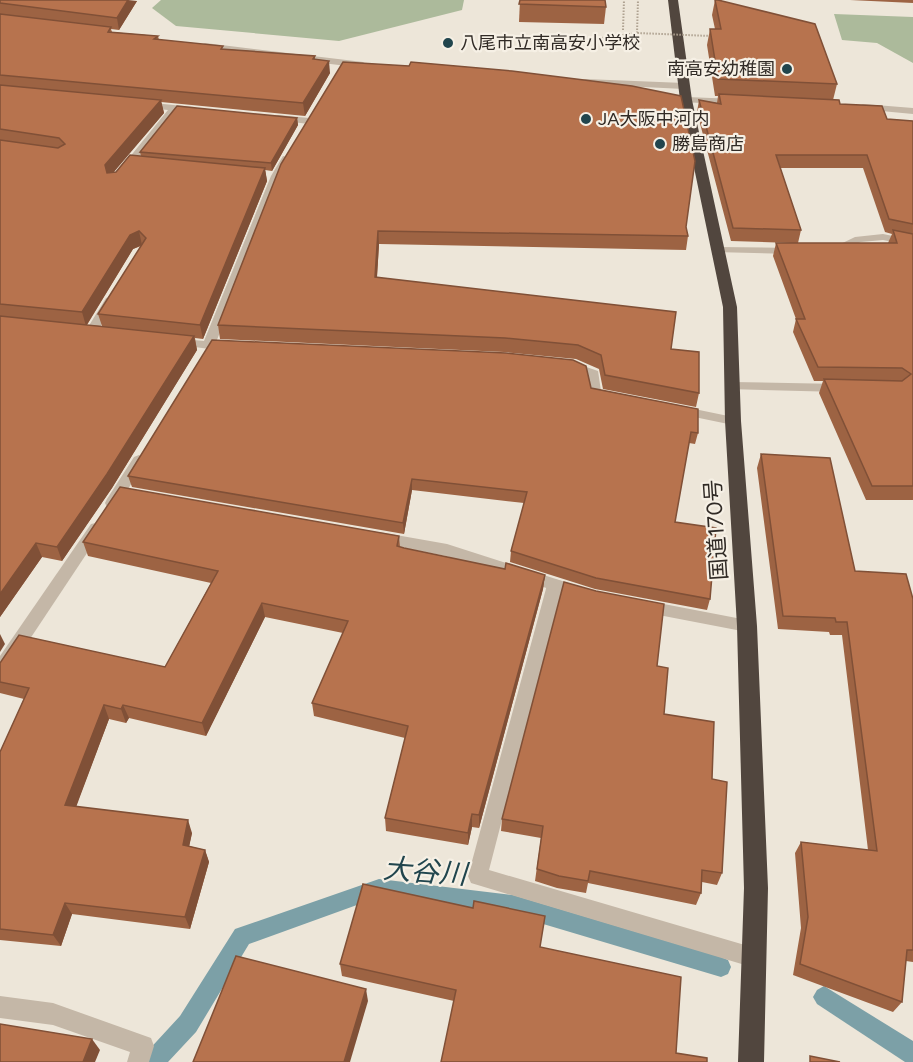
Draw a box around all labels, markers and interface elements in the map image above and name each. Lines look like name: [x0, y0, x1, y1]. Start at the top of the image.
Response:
place label: 八尾市立南高安小学校: [460, 32, 640, 54]
marker: 八尾市立南高安小学校: [441, 36, 455, 50]
place label: 南高安幼稚園: [667, 58, 775, 80]
marker: 南高安幼稚園: [780, 62, 794, 76]
place label: JA大阪中河内: [598, 108, 709, 130]
marker: JA大阪中河内: [579, 112, 593, 126]
place label: 勝島商店: [672, 133, 744, 155]
marker: 勝島商店: [653, 137, 667, 151]
street label: 国道170号: [699, 479, 733, 581]
water label: 大谷川: [382, 851, 471, 891]

